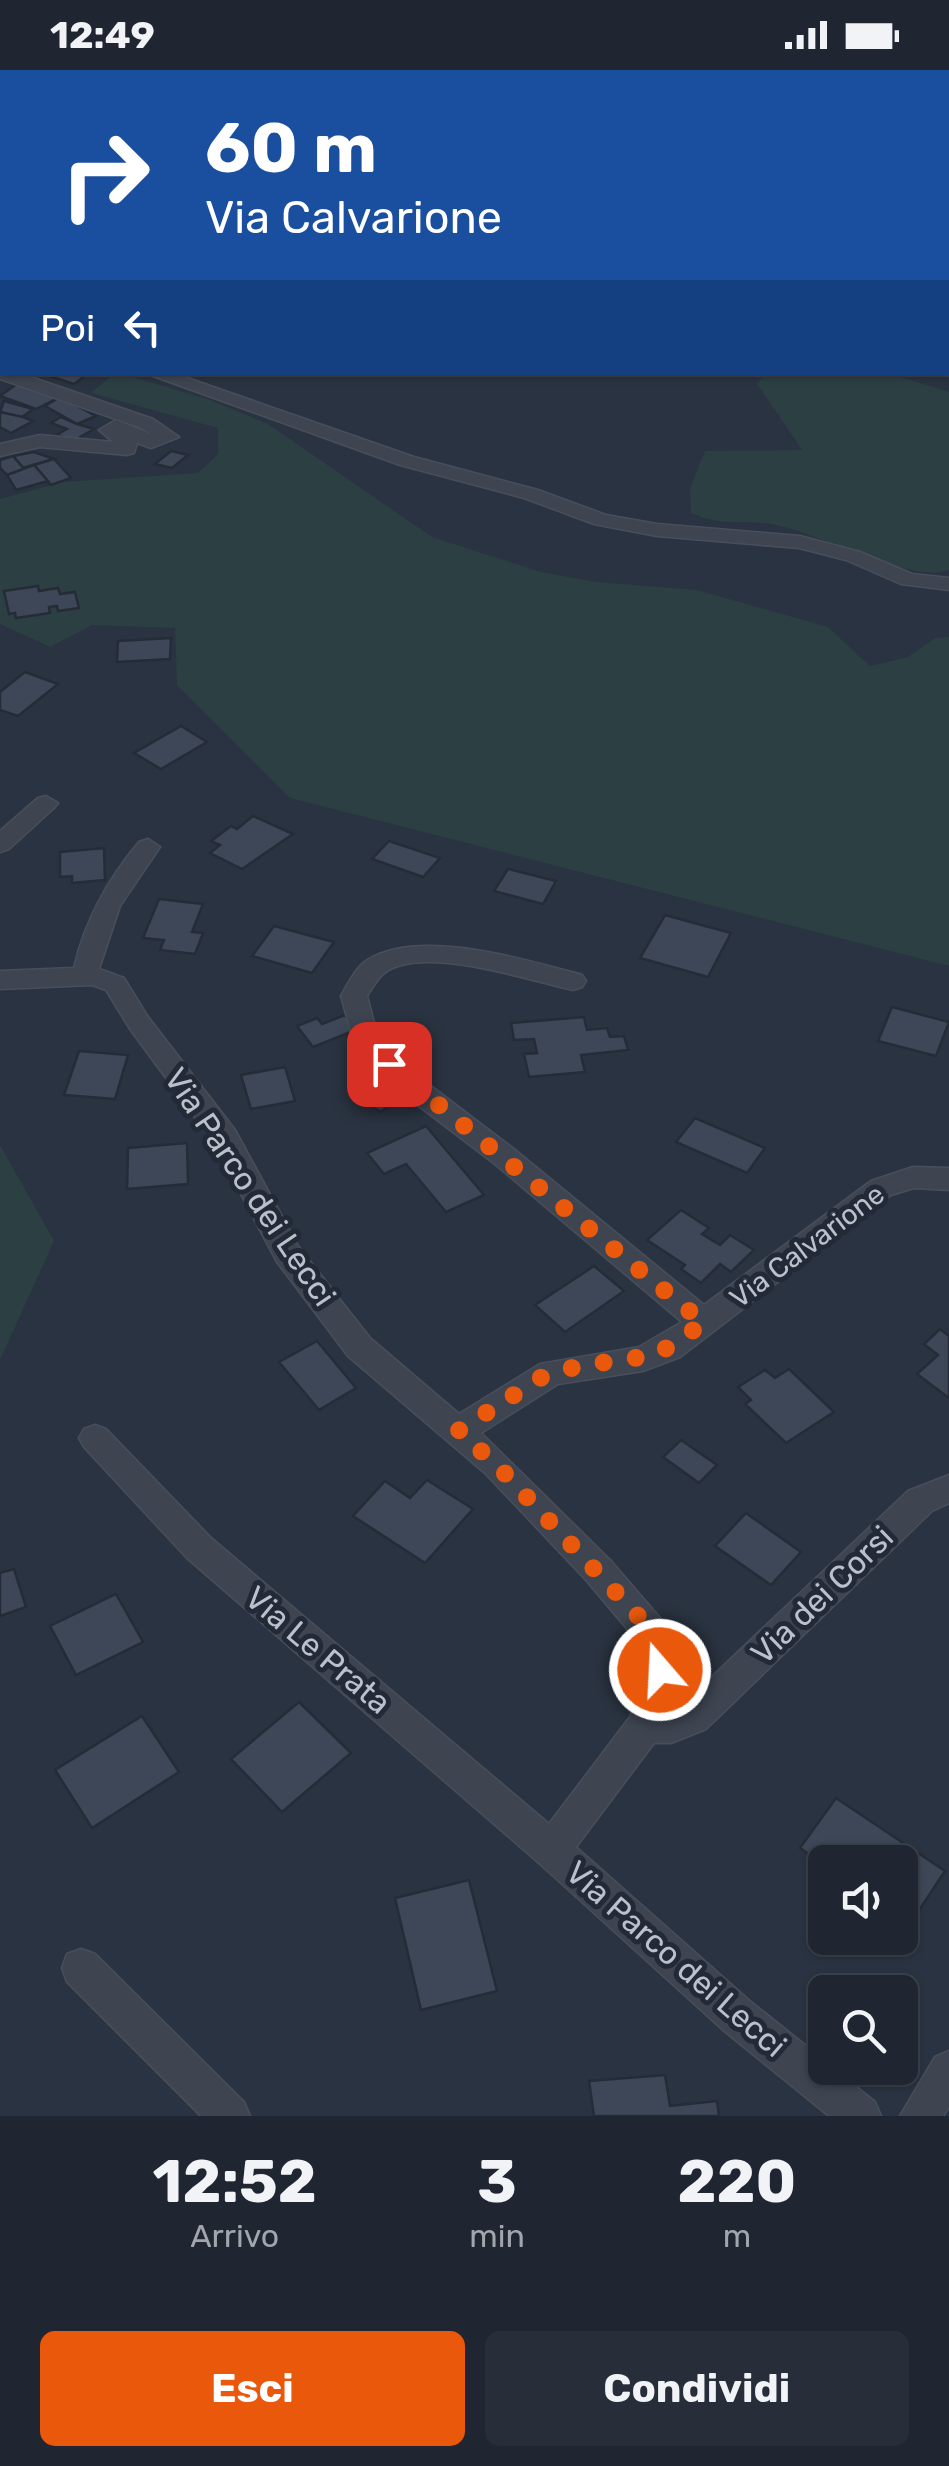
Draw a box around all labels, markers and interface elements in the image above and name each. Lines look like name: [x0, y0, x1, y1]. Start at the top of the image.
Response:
text: 12:49: [50, 12, 155, 58]
text: 60 m: [205, 107, 377, 190]
icon: right: [40, 110, 170, 240]
text: Via Calvarione: [205, 191, 502, 244]
icon: left: [115, 300, 170, 355]
text: Poi: [40, 305, 95, 351]
pin: [347, 1022, 432, 1107]
icon: arrive: [362, 1037, 417, 1092]
street label: Via Parco dei Lecci: [156, 1061, 344, 1313]
street label: Via Calvarione: [723, 1177, 891, 1315]
street label: Via dei Corsi: [743, 1518, 901, 1672]
street label: Via Le Prata: [238, 1578, 398, 1722]
position arrow: [608, 1618, 712, 1722]
map controls: [808, 1845, 918, 2085]
button: sound: [808, 1845, 918, 1955]
street label: Via Parco dei Lecci: [558, 1853, 794, 2065]
button: search: [808, 1975, 918, 2085]
text: 12:52: [153, 2146, 317, 2217]
text: 3: [477, 2146, 517, 2217]
text: 220: [678, 2146, 796, 2217]
text: Arrivo: [190, 2217, 279, 2255]
text: min: [469, 2217, 525, 2255]
text: m: [723, 2217, 751, 2255]
button: Esci: [40, 2331, 465, 2446]
button: Condividi: [485, 2331, 909, 2446]

